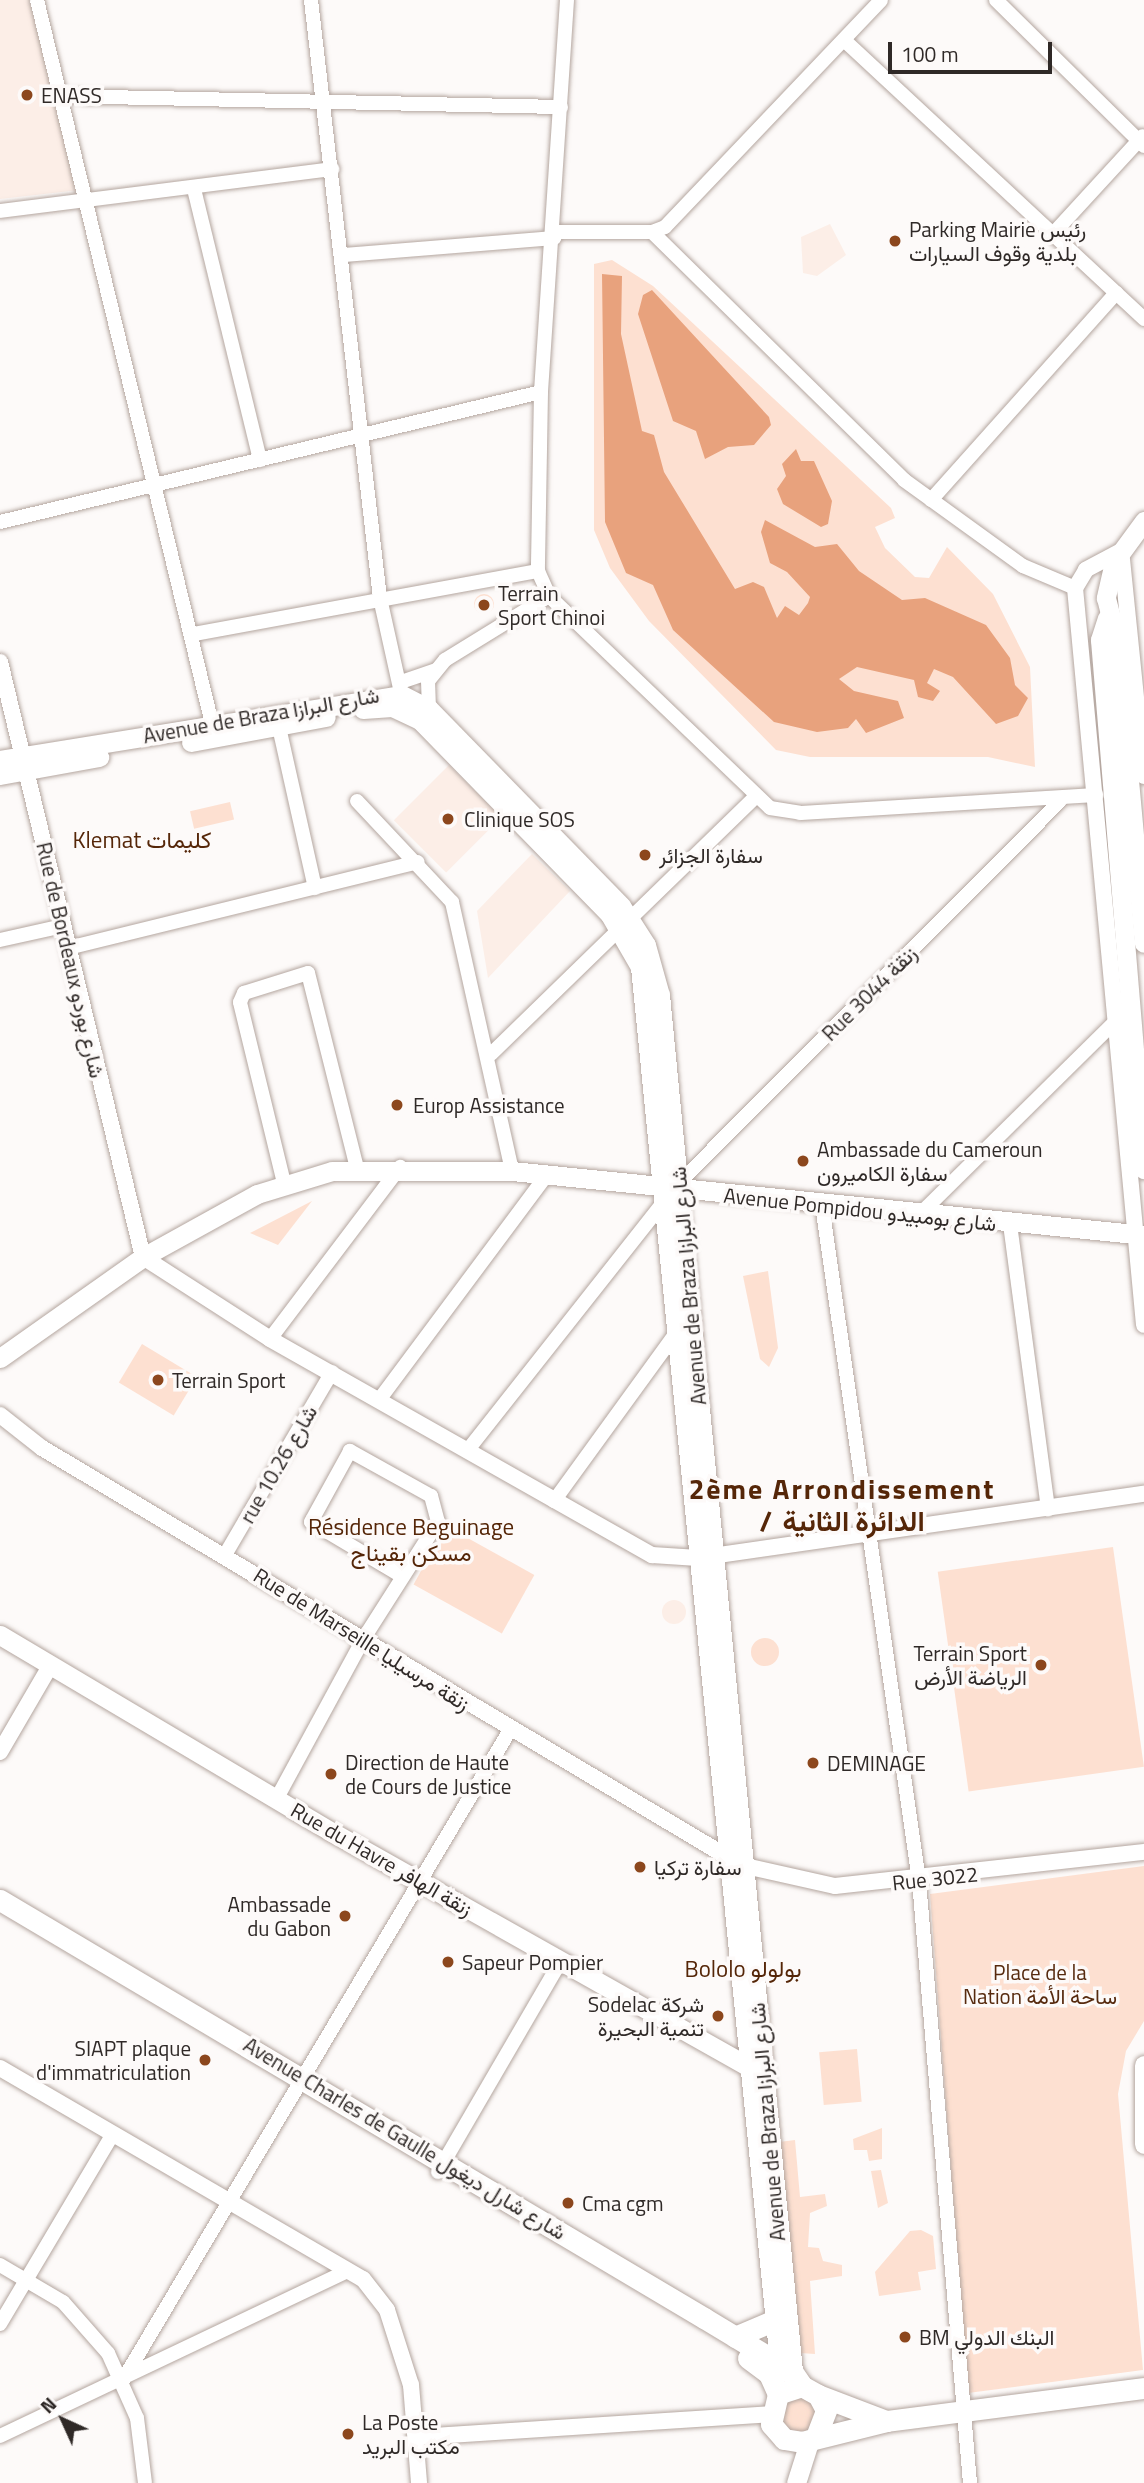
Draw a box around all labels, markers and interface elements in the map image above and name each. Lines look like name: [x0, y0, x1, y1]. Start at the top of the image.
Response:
scale bar: [892, 28, 1056, 72]
text: 100 m: [901, 38, 958, 70]
place label: ENASS: [41, 82, 102, 108]
marker: ENASS: [19, 87, 35, 103]
place label: Parking Mairie رئيس بلدية وقوف السيارات: [909, 216, 1086, 266]
marker: Parking Mairie رئيس بلدية وقوف السيارات: [887, 233, 903, 249]
place label: Terrain Sport Chinoi: [498, 580, 605, 630]
marker: Terrain Sport Chinoi: [476, 597, 492, 613]
street label: Avenue de Braza شارع البرازا: [141, 682, 381, 748]
place label: Clinique SOS: [464, 806, 575, 832]
marker: Clinique SOS: [438, 809, 458, 829]
district label: Klemat كليمات: [72, 826, 212, 854]
street label: Rue de Bordeaux شارع بوردو: [32, 840, 110, 1080]
place label: سفارة الجزائر: [659, 842, 763, 868]
marker: سفارة الجزائر: [637, 847, 653, 863]
street label: Rue 3044 زنقة: [816, 940, 922, 1046]
place label: Europ Assistance: [413, 1092, 565, 1118]
marker: Europ Assistance: [387, 1095, 407, 1115]
place label: Ambassade du Cameroun سفارة الكاميرون: [817, 1136, 1043, 1186]
marker: Ambassade du Cameroun سفارة الكاميرون: [795, 1153, 811, 1169]
street label: Avenue de Braza شارع البرازا: [665, 1166, 711, 1406]
street label: Avenue Pompidou شارع بومبيدو: [722, 1182, 998, 1236]
place label: Terrain Sport: [172, 1367, 285, 1393]
marker: Terrain Sport: [150, 1372, 166, 1388]
street label: rue 10.26 شارع: [234, 1401, 322, 1527]
district label: 2ème Arrondissement / الدائرة الثانية: [691, 1472, 993, 1538]
district label: Résidence Beguinage مسكن بقيناج: [291, 1513, 531, 1567]
street label: Rue de Marseille زنقة مرسيليا: [249, 1562, 475, 1716]
place label: Terrain Sport الرياضة الأرض: [914, 1640, 1027, 1690]
marker: Terrain Sport الرياضة الأرض: [1033, 1657, 1049, 1673]
place label: Direction de Haute de Cours de Justice: [345, 1749, 511, 1799]
place label: DEMINAGE: [827, 1750, 926, 1776]
marker: DEMINAGE: [805, 1755, 821, 1771]
marker: Direction de Haute de Cours de Justice: [323, 1766, 339, 1782]
street label: Rue du Havre زنقة الهافر: [287, 1797, 477, 1921]
place label: سفارة تركيا: [654, 1854, 741, 1880]
marker: سفارة تركيا: [632, 1859, 648, 1875]
street label: Rue 3022: [891, 1861, 979, 1895]
place label: Ambassade du Gabon: [228, 1891, 331, 1941]
marker: Ambassade du Gabon: [337, 1908, 353, 1924]
place label: Sapeur Pompier: [462, 1949, 603, 1975]
marker: Sapeur Pompier: [440, 1954, 456, 1970]
district label: Bololo بولولو: [684, 1955, 802, 1983]
park label: Place de la Nation ساحة الأمة: [963, 1959, 1117, 2009]
place label: Sodelac شركة تنمية البحيرة: [588, 1991, 704, 2041]
street label: Avenue de Braza شارع البرازا: [744, 2002, 790, 2242]
marker: Sodelac شركة تنمية البحيرة: [710, 2008, 726, 2024]
street label: Avenue Charles de Gaulle شارع شارل ديغول: [239, 2032, 571, 2244]
place label: SIAPT plaque d'immatriculation: [36, 2035, 191, 2085]
marker: SIAPT plaque d'immatriculation: [197, 2052, 213, 2068]
place label: Cma cgm: [582, 2190, 663, 2216]
marker: Cma cgm: [560, 2195, 576, 2211]
place label: BM البنك الدولي: [919, 2324, 1054, 2350]
marker: BM البنك الدولي: [897, 2329, 913, 2345]
north arrow: [28, 2385, 98, 2455]
text: N: [33, 2390, 63, 2420]
place label: La Poste مكتب البريد: [362, 2409, 460, 2459]
marker: La Poste مكتب البريد: [340, 2426, 356, 2442]

